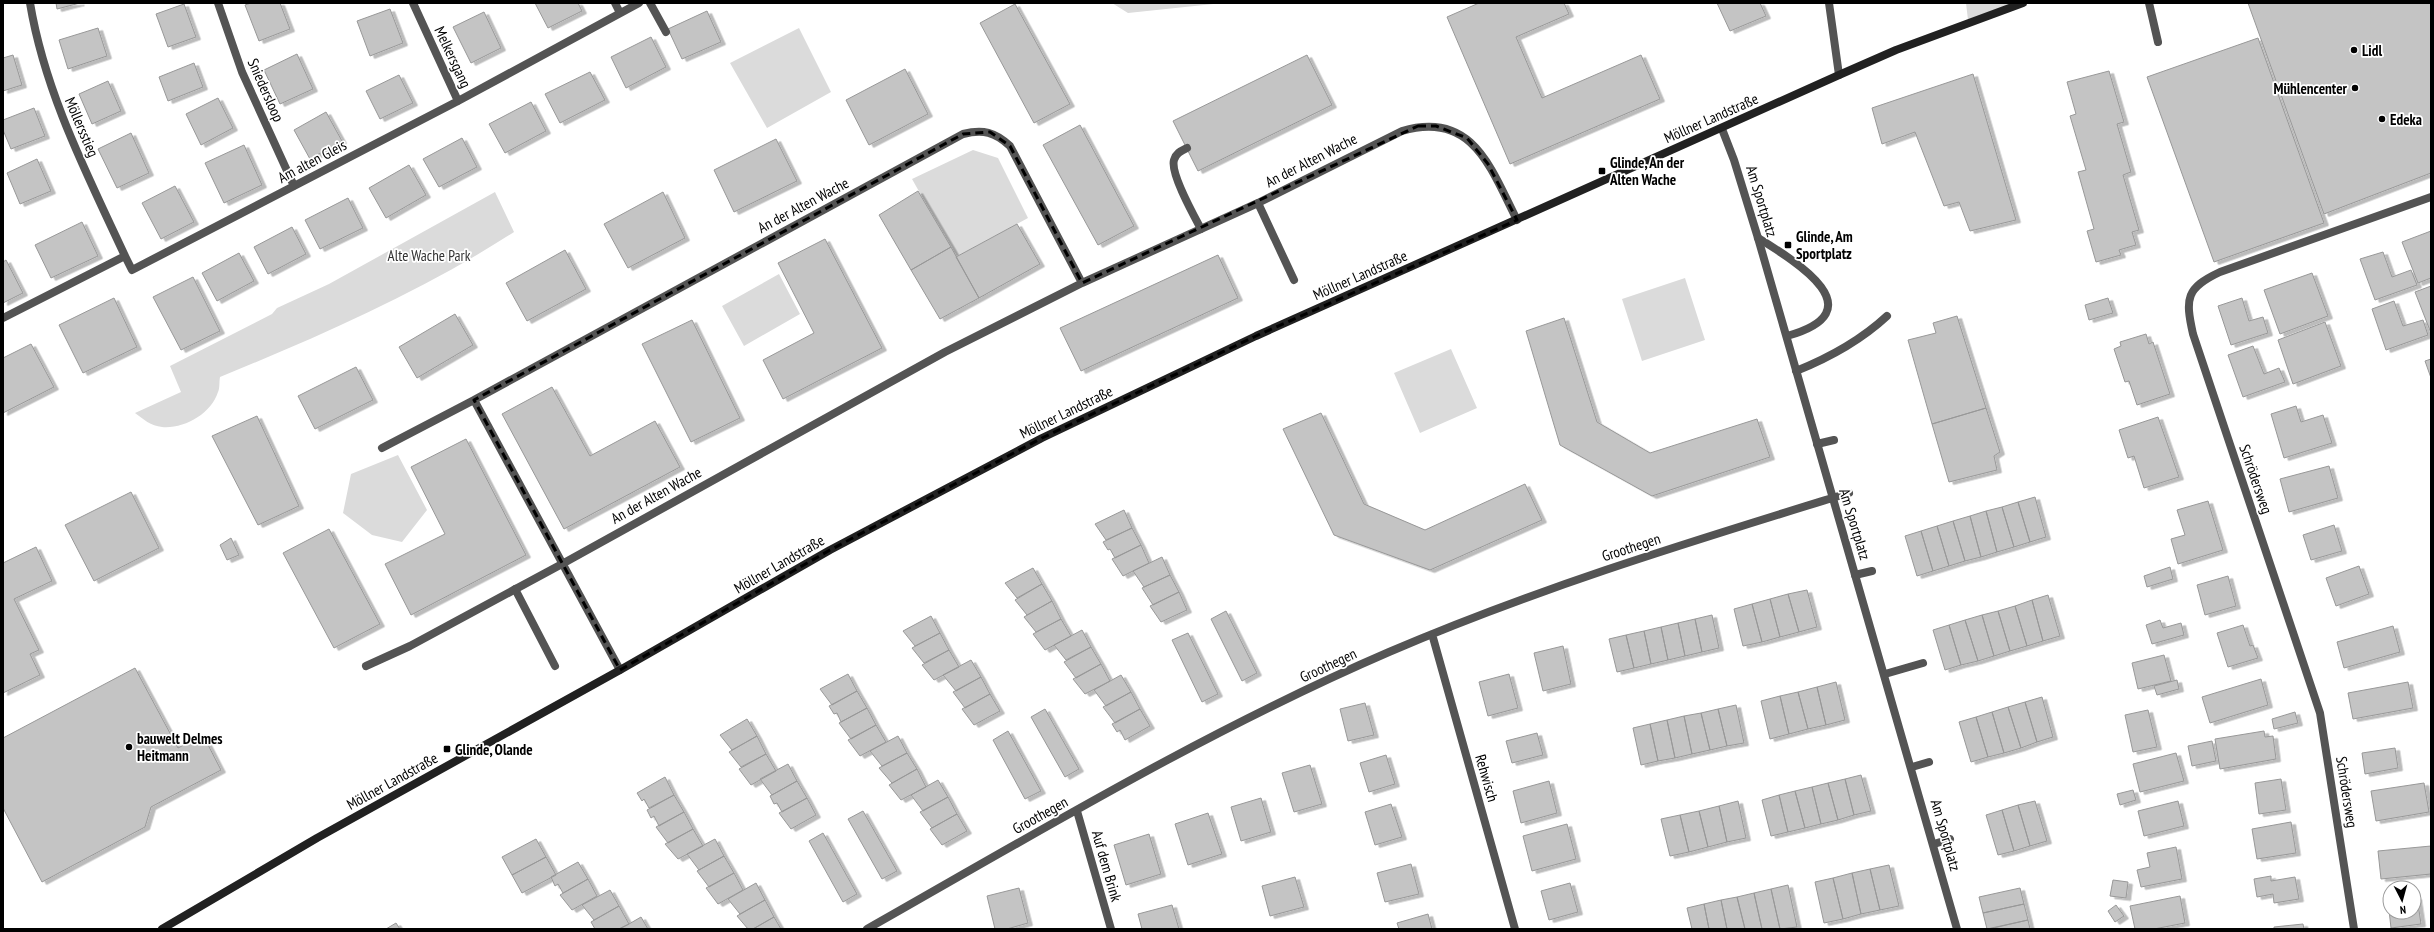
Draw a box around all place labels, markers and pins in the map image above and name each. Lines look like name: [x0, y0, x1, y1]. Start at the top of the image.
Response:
place label: Lidl: [2362, 41, 2382, 60]
marker: Lidl: [2349, 45, 2359, 55]
place label: Mühlencenter: [2273, 79, 2348, 98]
marker: Mühlencenter: [2350, 83, 2360, 93]
place label: Edeka: [2390, 110, 2422, 129]
marker: Edeka: [2377, 114, 2387, 124]
place label: Glinde, An der Alten Wache: [1609, 153, 1685, 189]
marker: Glinde, An der Alten Wache: [1597, 166, 1607, 176]
place label: Glinde, Am Sportplatz: [1796, 227, 1853, 263]
marker: Glinde, Am Sportplatz: [1783, 240, 1793, 250]
place label: bauwelt Delmes Heitmann: [137, 729, 223, 765]
place label: Glinde, Olande: [455, 740, 533, 759]
marker: bauwelt Delmes Heitmann: [124, 742, 134, 752]
marker: Glinde, Olande: [442, 744, 452, 754]

